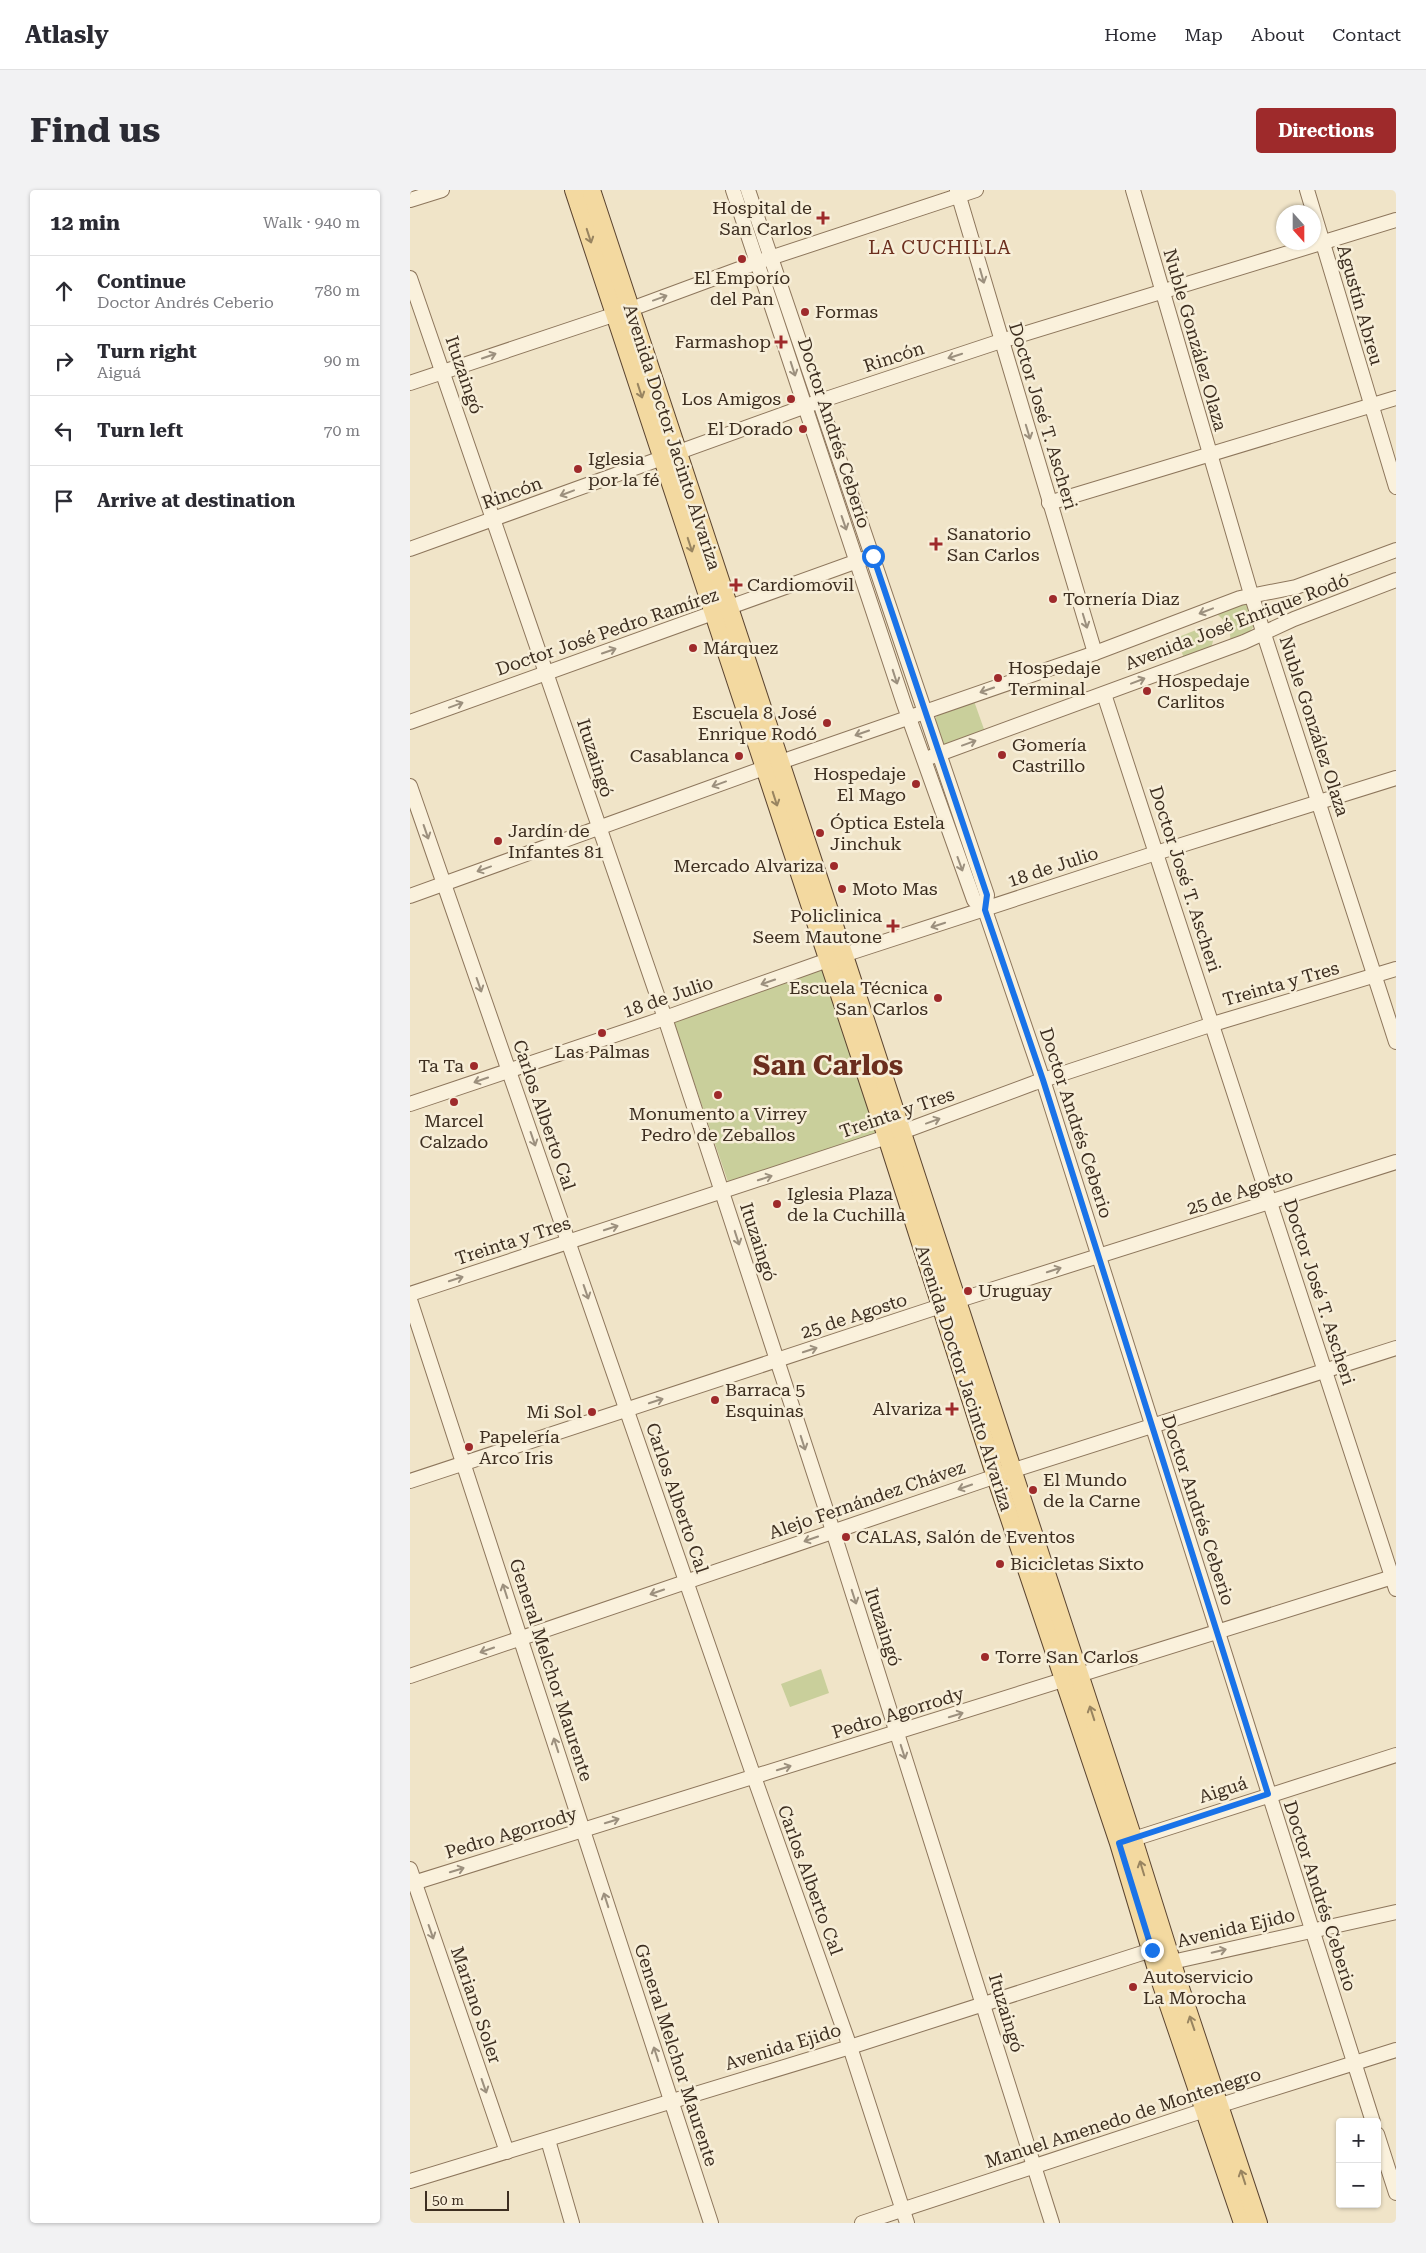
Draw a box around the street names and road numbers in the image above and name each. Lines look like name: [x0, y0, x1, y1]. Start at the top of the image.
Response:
street label: Agustín Abreu: [1333, 242, 1388, 367]
street label: Nuble González Olaza: [1159, 246, 1232, 434]
street label: Avenida Doctor Jacinto Alvariza: [619, 301, 726, 573]
street label: Doctor José T. Ascheri: [1005, 320, 1082, 512]
street label: Ituzaingó: [441, 333, 488, 417]
street label: Doctor Andrés Ceberio: [794, 335, 875, 531]
street label: Rincón: [861, 337, 927, 376]
street label: Rincón: [479, 472, 545, 513]
street label: Avenida José Enrique Rodó: [1122, 569, 1352, 674]
street label: Doctor José Pedro Ramírez: [493, 583, 721, 680]
street label: Nuble González Olaza: [1275, 633, 1354, 819]
street label: Ituzaingó: [573, 716, 618, 800]
street label: Doctor José T. Ascheri: [1145, 783, 1226, 975]
street label: 18 de Julio: [1005, 842, 1101, 891]
street label: Treinta y Tres: [1220, 957, 1341, 1010]
street label: 18 de Julio: [620, 971, 716, 1022]
street label: Doctor Andrés Ceberio: [1036, 1025, 1117, 1221]
street label: Carlos Alberto Cal: [509, 1037, 580, 1193]
street label: Treinta y Tres: [837, 1083, 957, 1142]
street label: 25 de Agosto: [1184, 1164, 1296, 1219]
street label: Doctor José T. Ascheri: [1279, 1196, 1360, 1388]
street label: Ituzaingó: [736, 1200, 781, 1284]
street label: Treinta y Tres: [453, 1212, 573, 1269]
street label: Avenida Doctor Jacinto Alvariza: [911, 1242, 1018, 1514]
street label: 25 de Agosto: [798, 1288, 910, 1343]
street label: Doctor Andrés Ceberio: [1158, 1412, 1239, 1608]
street label: Carlos Alberto Cal: [642, 1420, 713, 1576]
street label: Alejo Fernández Chávez: [766, 1456, 968, 1543]
street label: General Melchor Maurente: [506, 1556, 597, 1784]
street label: Ituzaingó: [861, 1585, 906, 1669]
street label: Pedro Agorrody: [829, 1682, 967, 1743]
street label: Aiguá: [1196, 1772, 1250, 1807]
street label: Doctor Andrés Ceberio: [1280, 1798, 1361, 1994]
street label: Pedro Agorrody: [442, 1802, 580, 1863]
street label: Carlos Alberto Cal: [774, 1802, 847, 1958]
street label: Avenida Ejido: [1175, 1904, 1297, 1951]
street label: General Melchor Maurente: [631, 1941, 722, 2169]
street label: Mariano Soler: [447, 1944, 506, 2066]
street label: Ituzaingó: [985, 1971, 1028, 2055]
street label: Avenida Ejido: [722, 2019, 844, 2074]
street label: Manuel Amenedo de Montenegro: [982, 2063, 1263, 2172]

